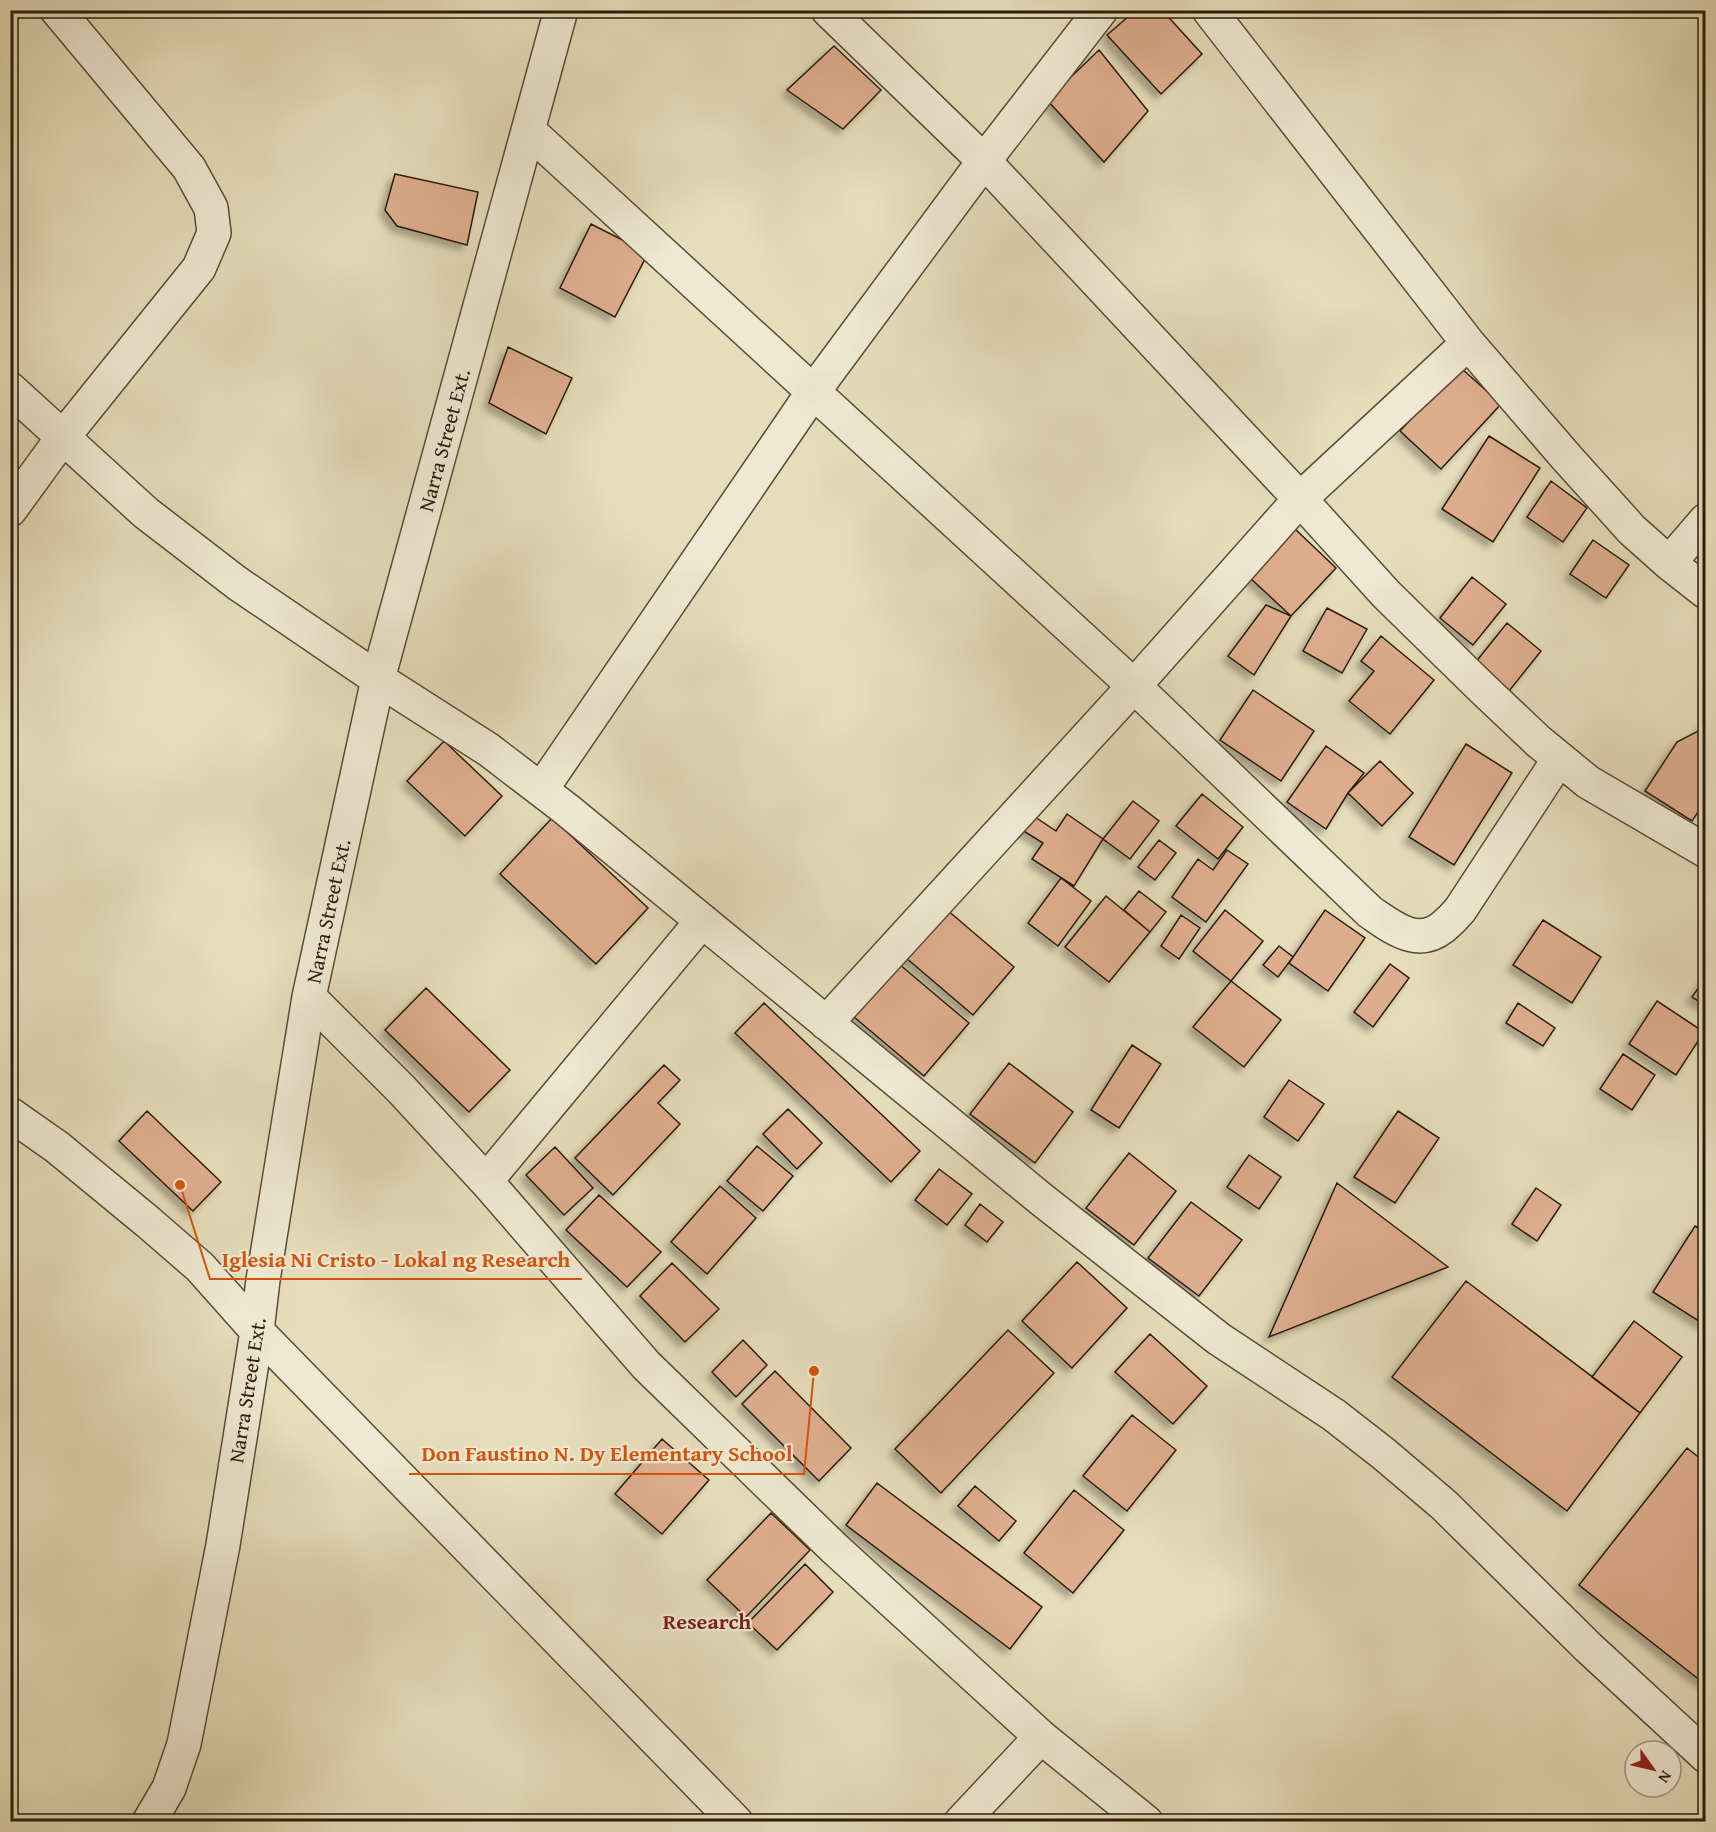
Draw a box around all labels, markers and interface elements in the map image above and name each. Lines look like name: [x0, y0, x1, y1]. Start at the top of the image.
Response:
street label: Narra Street Ext.: [410, 365, 478, 515]
street label: Narra Street Ext.: [298, 836, 358, 986]
callout: Iglesia Ni Cristo - Lokal ng Research: [210, 1239, 582, 1279]
text: Iglesia Ni Cristo - Lokal ng Research: [222, 1243, 570, 1275]
street label: Narra Street Ext.: [220, 1315, 274, 1465]
callout: Don Faustino N. Dy Elementary School: [409, 1434, 804, 1474]
text: Don Faustino N. Dy Elementary School: [421, 1437, 793, 1469]
district label: Research: [663, 1605, 751, 1637]
north arrow: [1623, 1739, 1683, 1799]
text: N: [1652, 1766, 1678, 1789]

